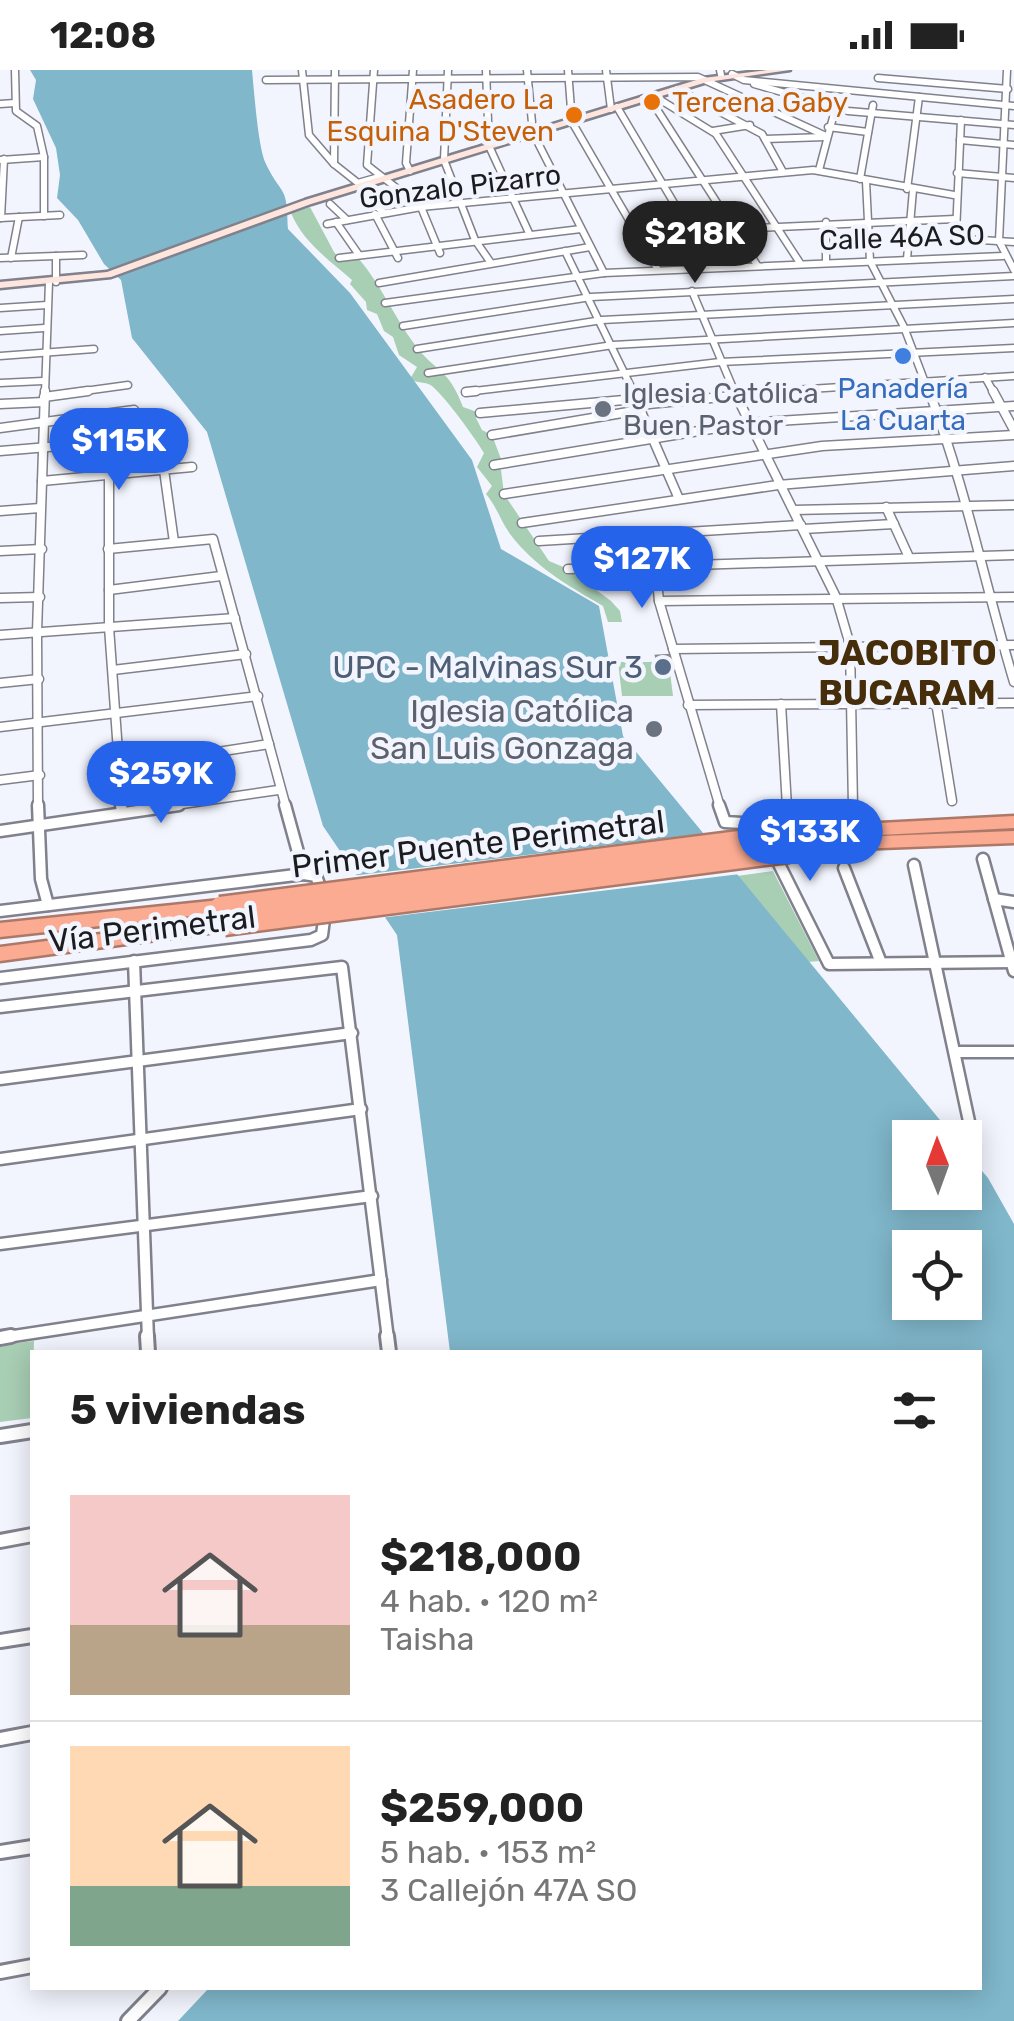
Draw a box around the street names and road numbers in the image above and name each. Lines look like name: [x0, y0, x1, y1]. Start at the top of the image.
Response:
street label: Gonzalo Pizarro: [357, 158, 563, 215]
street label: Calle 46A SO: [819, 218, 985, 257]
street label: Primer Puente Perimetral: [289, 802, 667, 886]
street label: Vía Perimetral: [46, 897, 258, 961]

